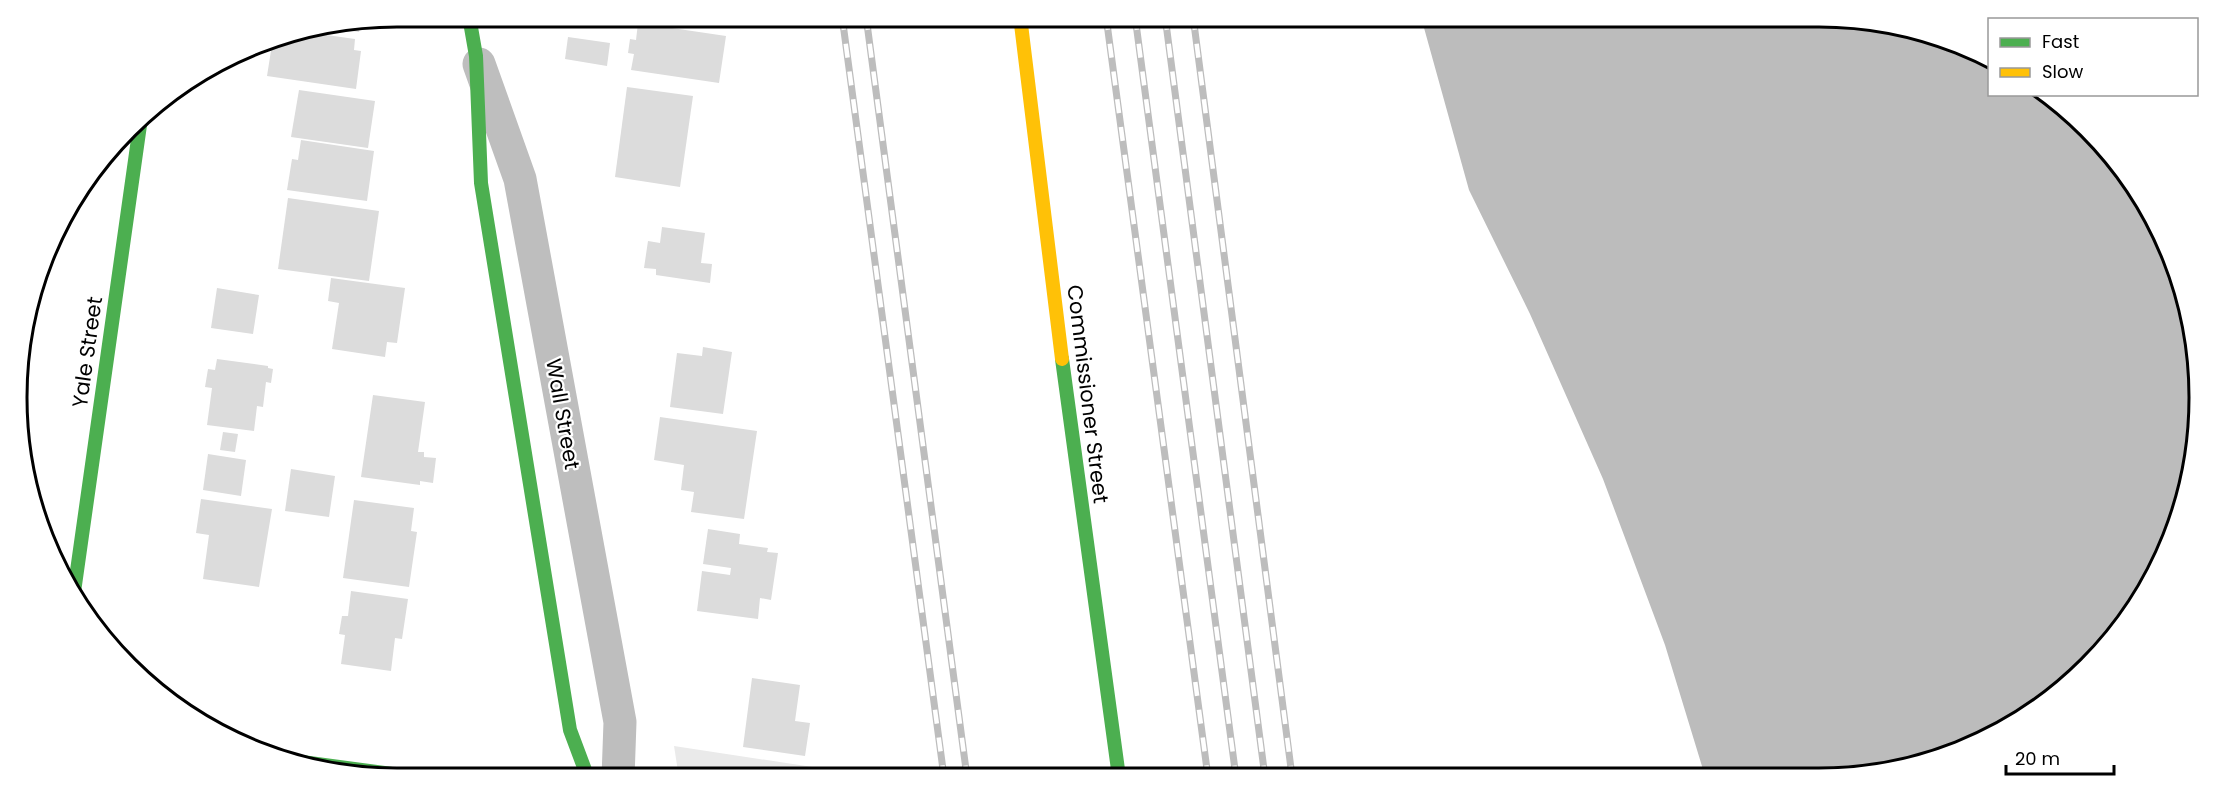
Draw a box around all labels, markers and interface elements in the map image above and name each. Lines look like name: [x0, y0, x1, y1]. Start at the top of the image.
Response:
legend: [1988, 18, 2198, 96]
text: Fast: [2042, 29, 2079, 54]
text: Slow: [2042, 59, 2084, 84]
street label: Commissioner Street: [1060, 283, 1116, 505]
street label: Yale Street: [65, 295, 109, 409]
street label: Wall Street: [539, 356, 587, 472]
scale bar: [2006, 738, 2114, 776]
text: 20 m: [2015, 746, 2060, 771]

